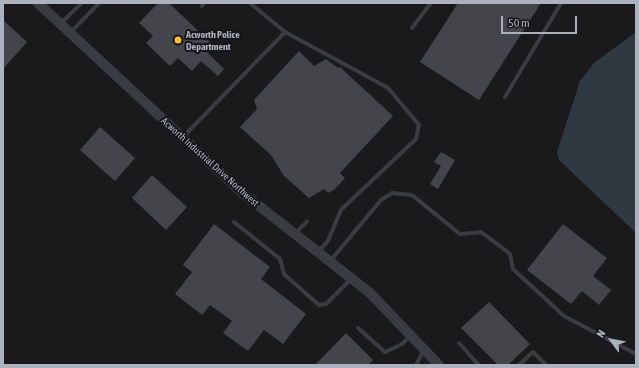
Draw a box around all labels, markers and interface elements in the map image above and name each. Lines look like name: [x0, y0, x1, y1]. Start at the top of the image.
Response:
scale bar: [503, 8, 579, 34]
text: 50 m: [508, 16, 530, 30]
place label: Acworth Police Department: [186, 28, 240, 52]
marker: Acworth Police Department: [173, 35, 183, 45]
street label: Acworth Industrial Drive Northwest: [159, 115, 261, 209]
north arrow: [591, 320, 631, 360]
text: N: [594, 328, 608, 340]

